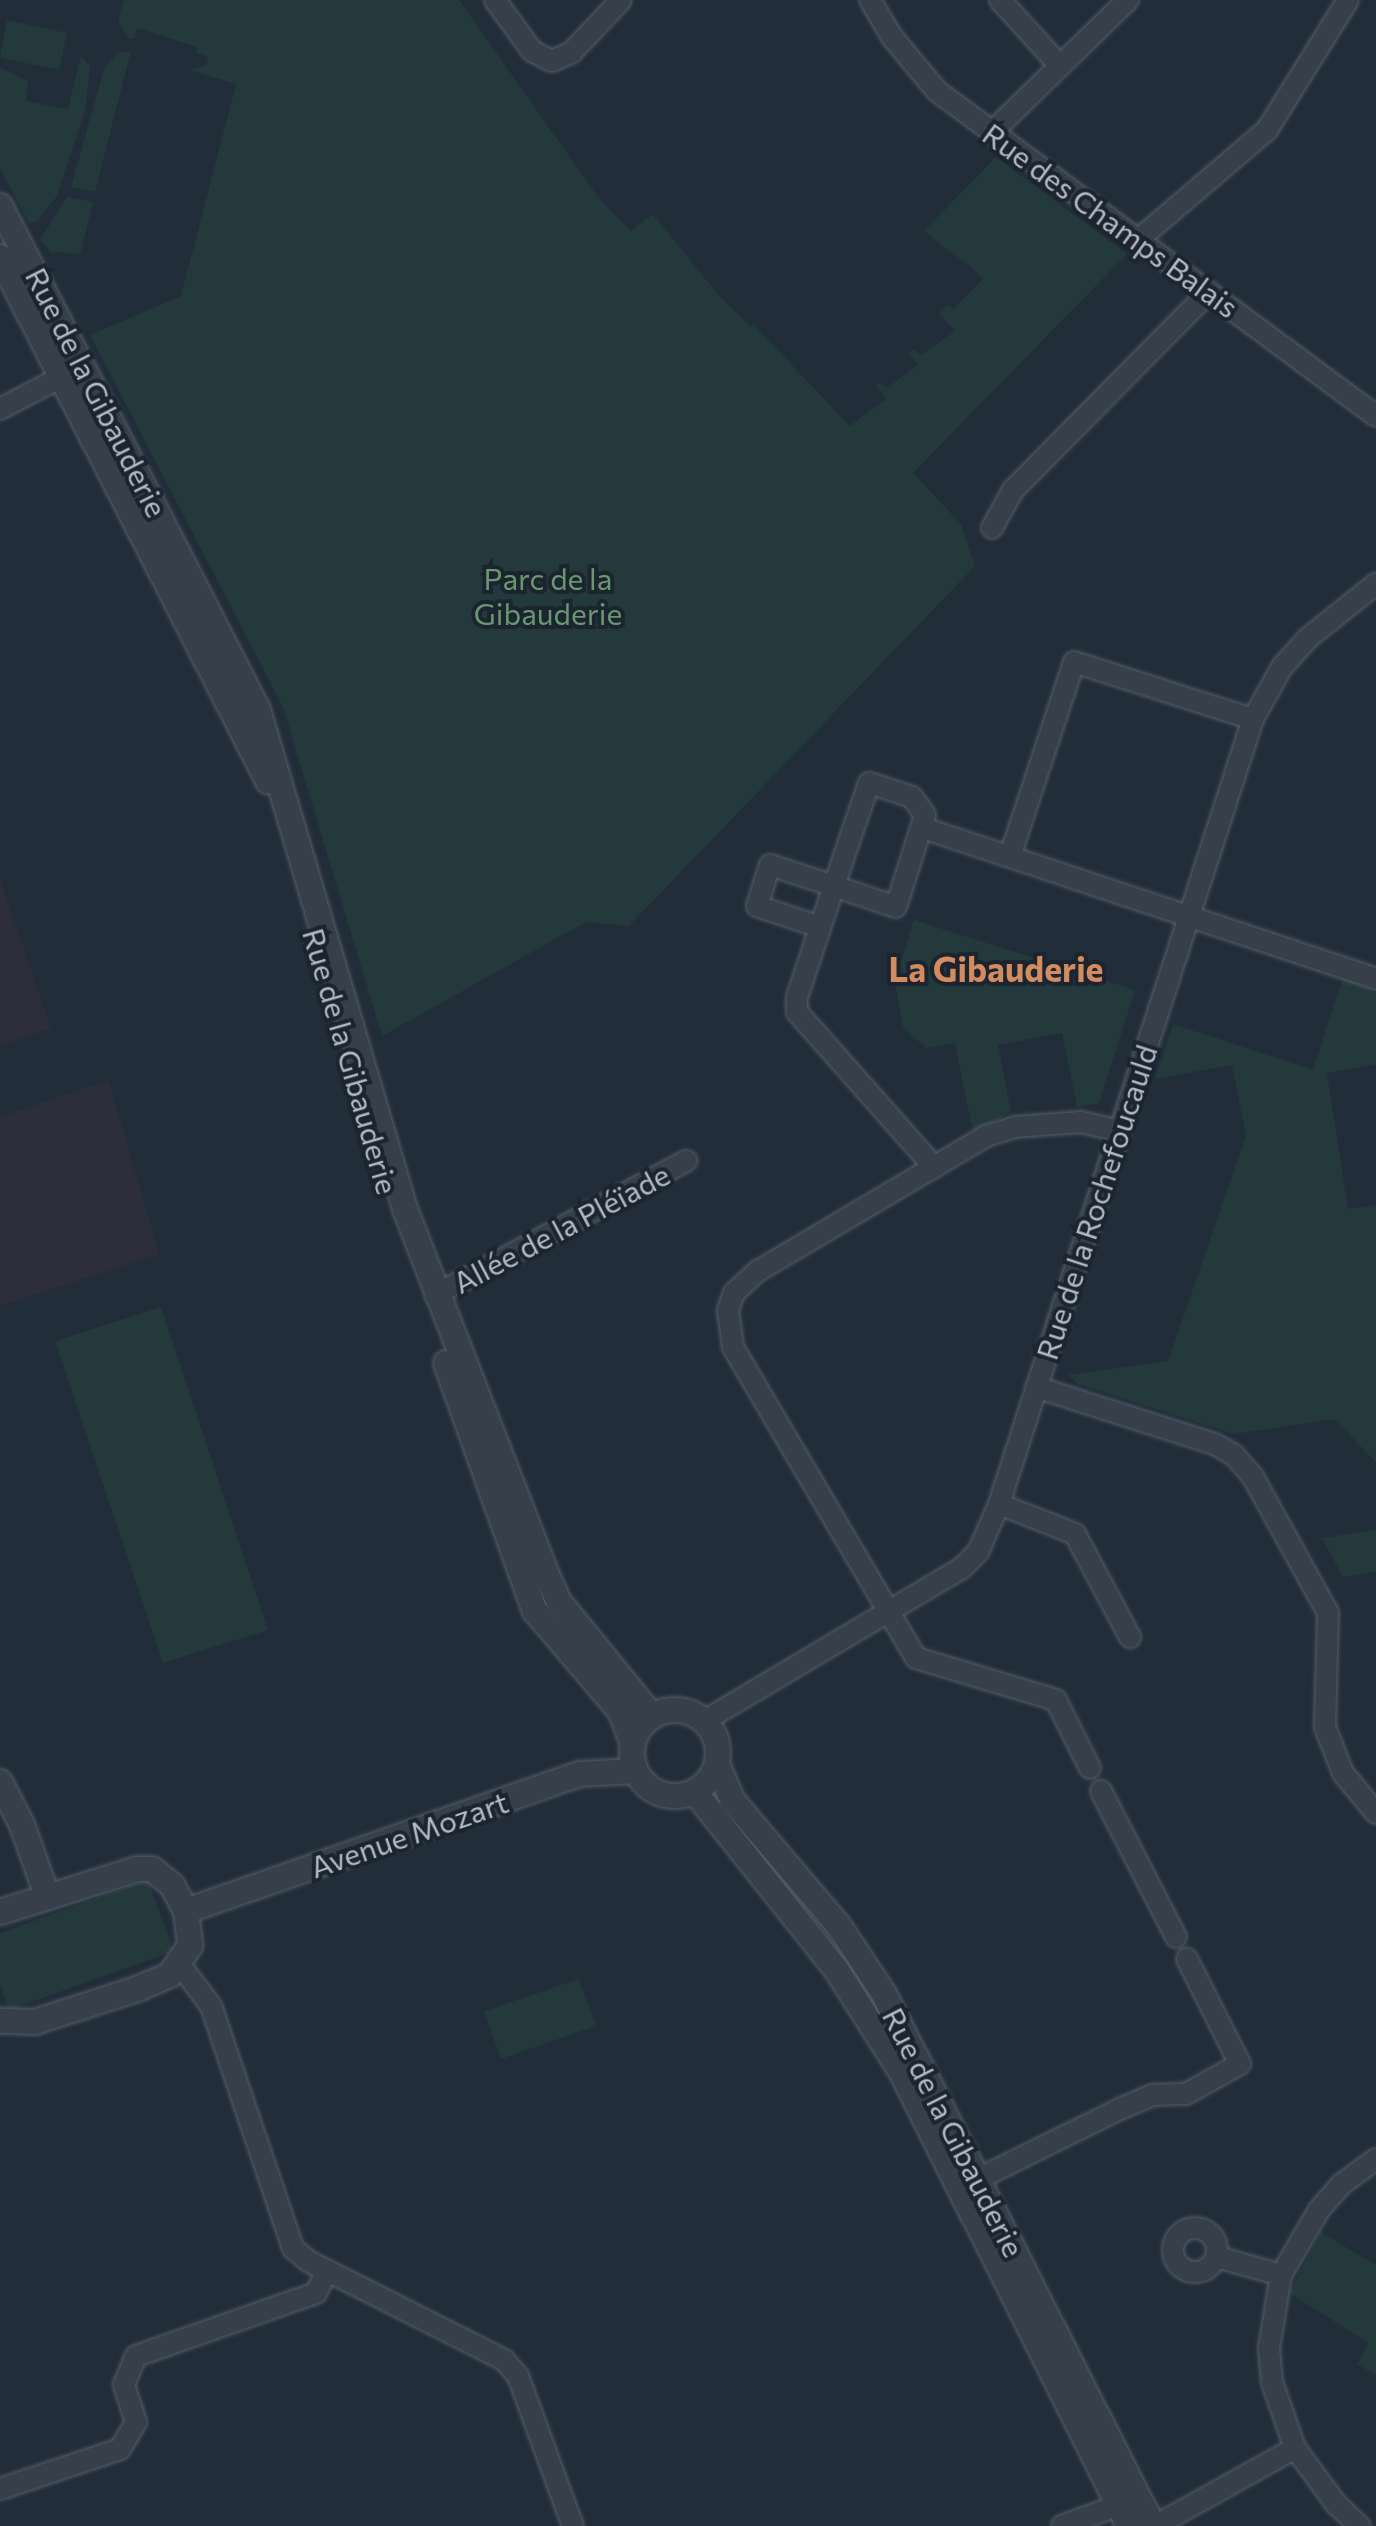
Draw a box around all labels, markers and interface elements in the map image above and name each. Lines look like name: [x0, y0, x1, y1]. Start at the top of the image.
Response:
street label: Rue des Champs Balais: [976, 115, 1246, 325]
street label: Rue de la Gibauderie: [19, 261, 175, 523]
park label: Parc de la Gibauderie: [474, 560, 622, 630]
street label: Rue de la Gibauderie: [296, 924, 406, 1198]
district label: La Gibauderie: [888, 949, 1104, 989]
street label: Rue de la Rochefoucauld: [1028, 1040, 1164, 1364]
street label: Allée de la Pléïade: [447, 1156, 675, 1300]
street label: Avenue Mozart: [305, 1783, 513, 1885]
street label: Rue de la Gibauderie: [876, 2001, 1032, 2263]

